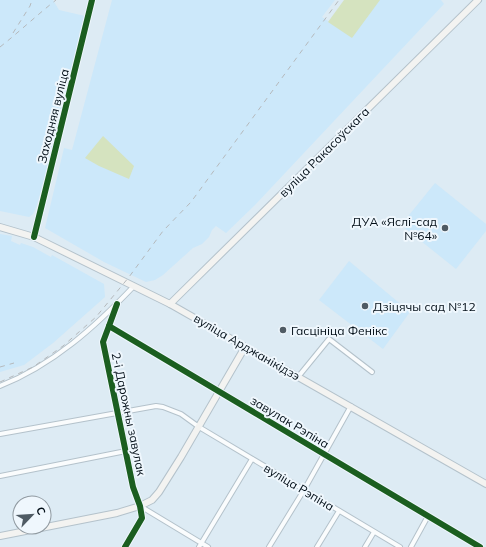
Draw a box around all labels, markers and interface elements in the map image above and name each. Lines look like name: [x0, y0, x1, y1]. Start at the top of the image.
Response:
street label: Заходняя вуліца: [34, 67, 72, 165]
street label: вуліца Ракасоўскага: [276, 104, 372, 200]
place label: ДУА «Яслі-сад №64»: [352, 214, 438, 243]
marker: ДУА «Яслі-сад №64»: [440, 223, 450, 233]
place label: Дзіцячы сад №12: [373, 299, 476, 314]
marker: Дзіцячы сад №12: [360, 301, 370, 311]
street label: вуліца Арджанікідзэ: [191, 310, 303, 384]
place label: Гасцініца Фенікс: [291, 323, 387, 338]
marker: Гасцініца Фенікс: [278, 325, 288, 335]
street label: 2-і Дарожны завулак: [109, 351, 150, 478]
street label: завулак Рэпіна: [248, 393, 332, 451]
street label: вуліца Рэпіна: [261, 460, 337, 514]
north arrow: [12, 495, 52, 535]
text: С: [33, 504, 49, 518]

